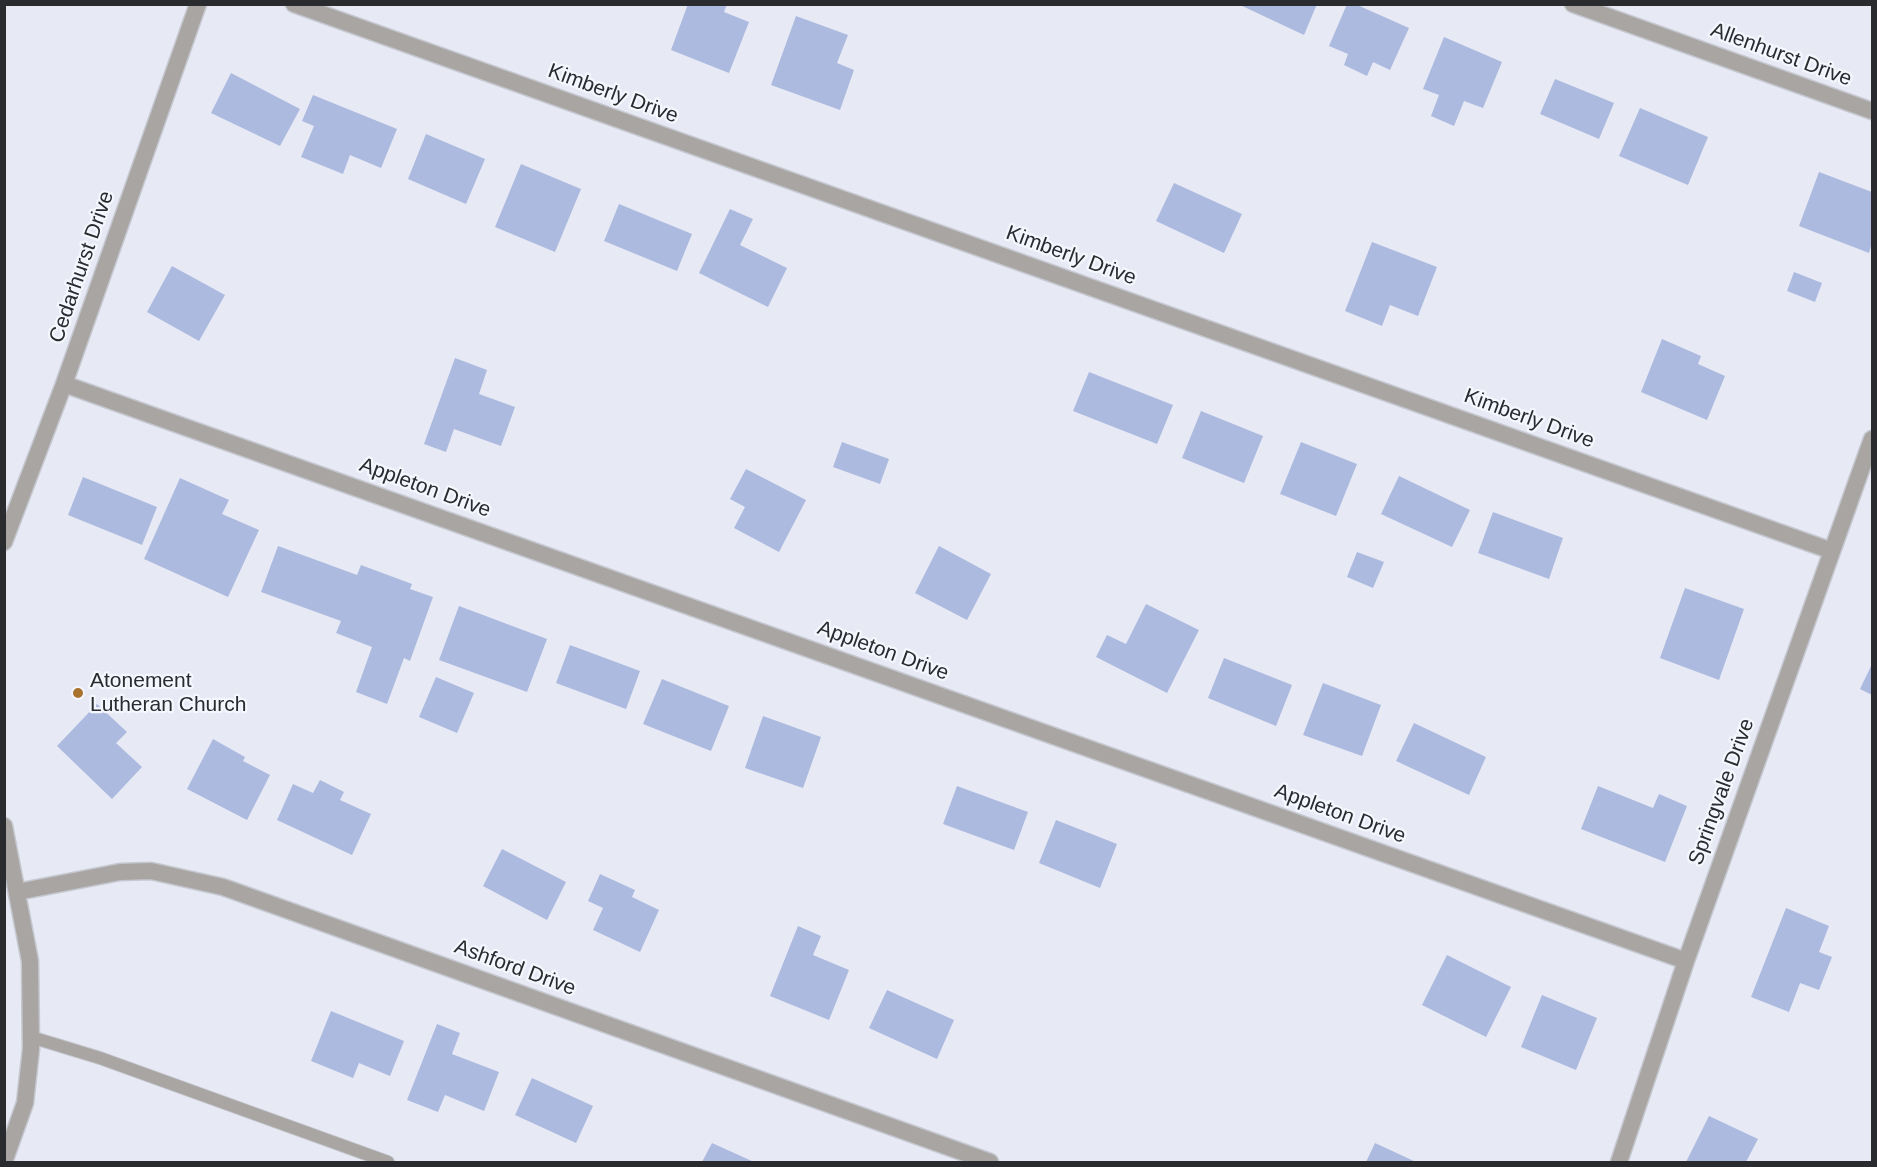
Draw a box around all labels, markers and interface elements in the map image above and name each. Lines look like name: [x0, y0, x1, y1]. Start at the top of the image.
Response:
street label: Allenhurst Drive: [1707, 18, 1855, 92]
street label: Kimberly Drive: [545, 59, 681, 129]
street label: Cedarhurst Drive: [44, 188, 120, 346]
street label: Kimberly Drive: [1003, 221, 1139, 291]
street label: Kimberly Drive: [1461, 384, 1597, 454]
street label: Appleton Drive: [356, 453, 494, 523]
street label: Appleton Drive: [814, 616, 952, 686]
place label: Atonement Lutheran Church: [90, 668, 246, 718]
marker: Atonement Lutheran Church: [71, 686, 85, 700]
street label: Springvale Drive: [1684, 715, 1760, 869]
street label: Appleton Drive: [1271, 779, 1409, 849]
street label: Ashford Drive: [451, 934, 579, 1002]

